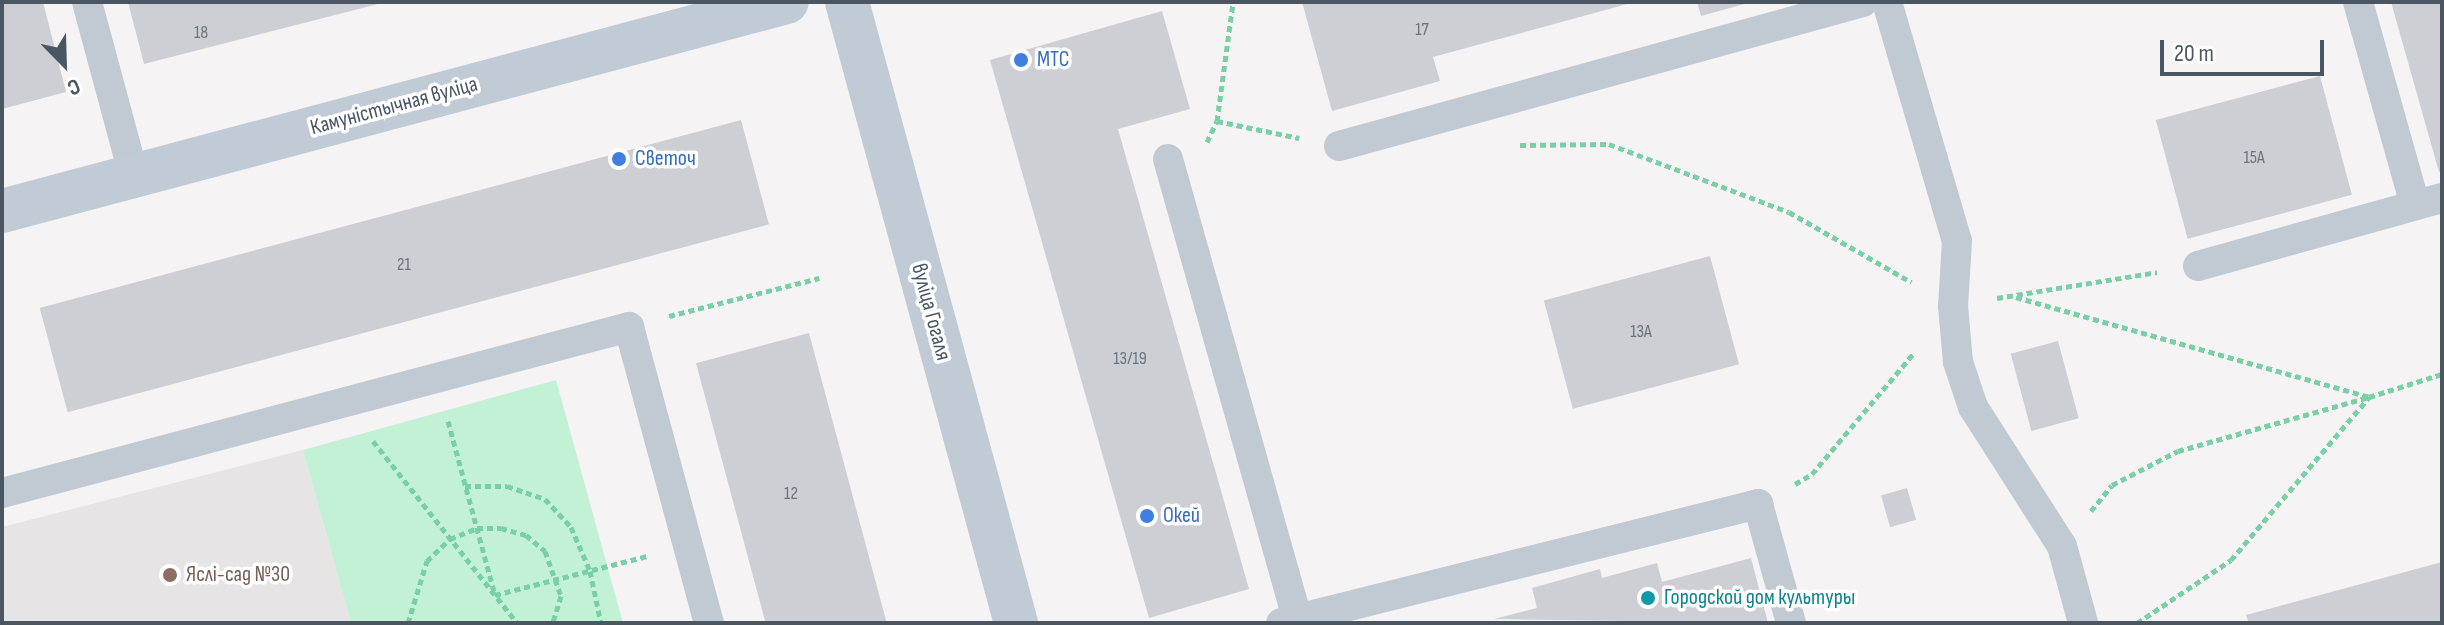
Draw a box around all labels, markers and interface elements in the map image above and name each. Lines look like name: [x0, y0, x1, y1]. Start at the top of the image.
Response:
house number: 17: [1415, 19, 1429, 41]
house number: 18: [194, 22, 208, 44]
north arrow: [24, 24, 104, 104]
scale bar: [2164, 24, 2328, 74]
text: 20 m: [2174, 39, 2214, 68]
place label: МТС: [1037, 47, 1069, 73]
marker: МТС: [1012, 51, 1030, 69]
street label: Камуністычная вуліца: [308, 71, 480, 141]
text: С: [63, 72, 84, 101]
place label: Светоч: [635, 146, 696, 172]
house number: 15А: [2243, 147, 2265, 169]
marker: Светоч: [610, 150, 628, 168]
house number: 21: [397, 254, 411, 276]
street label: вуліца Гогаля: [905, 261, 957, 363]
house number: 13А: [1630, 321, 1652, 343]
house number: 13/19: [1113, 348, 1147, 370]
house number: 12: [784, 483, 798, 505]
place label: Окей: [1163, 503, 1200, 529]
marker: Окей: [1138, 507, 1156, 525]
place label: Яслі-сад №30: [186, 562, 290, 588]
marker: Яслі-сад №30: [161, 566, 179, 584]
place label: Городской дом культуры: [1664, 585, 1855, 611]
marker: Городской дом культуры: [1639, 589, 1657, 607]

